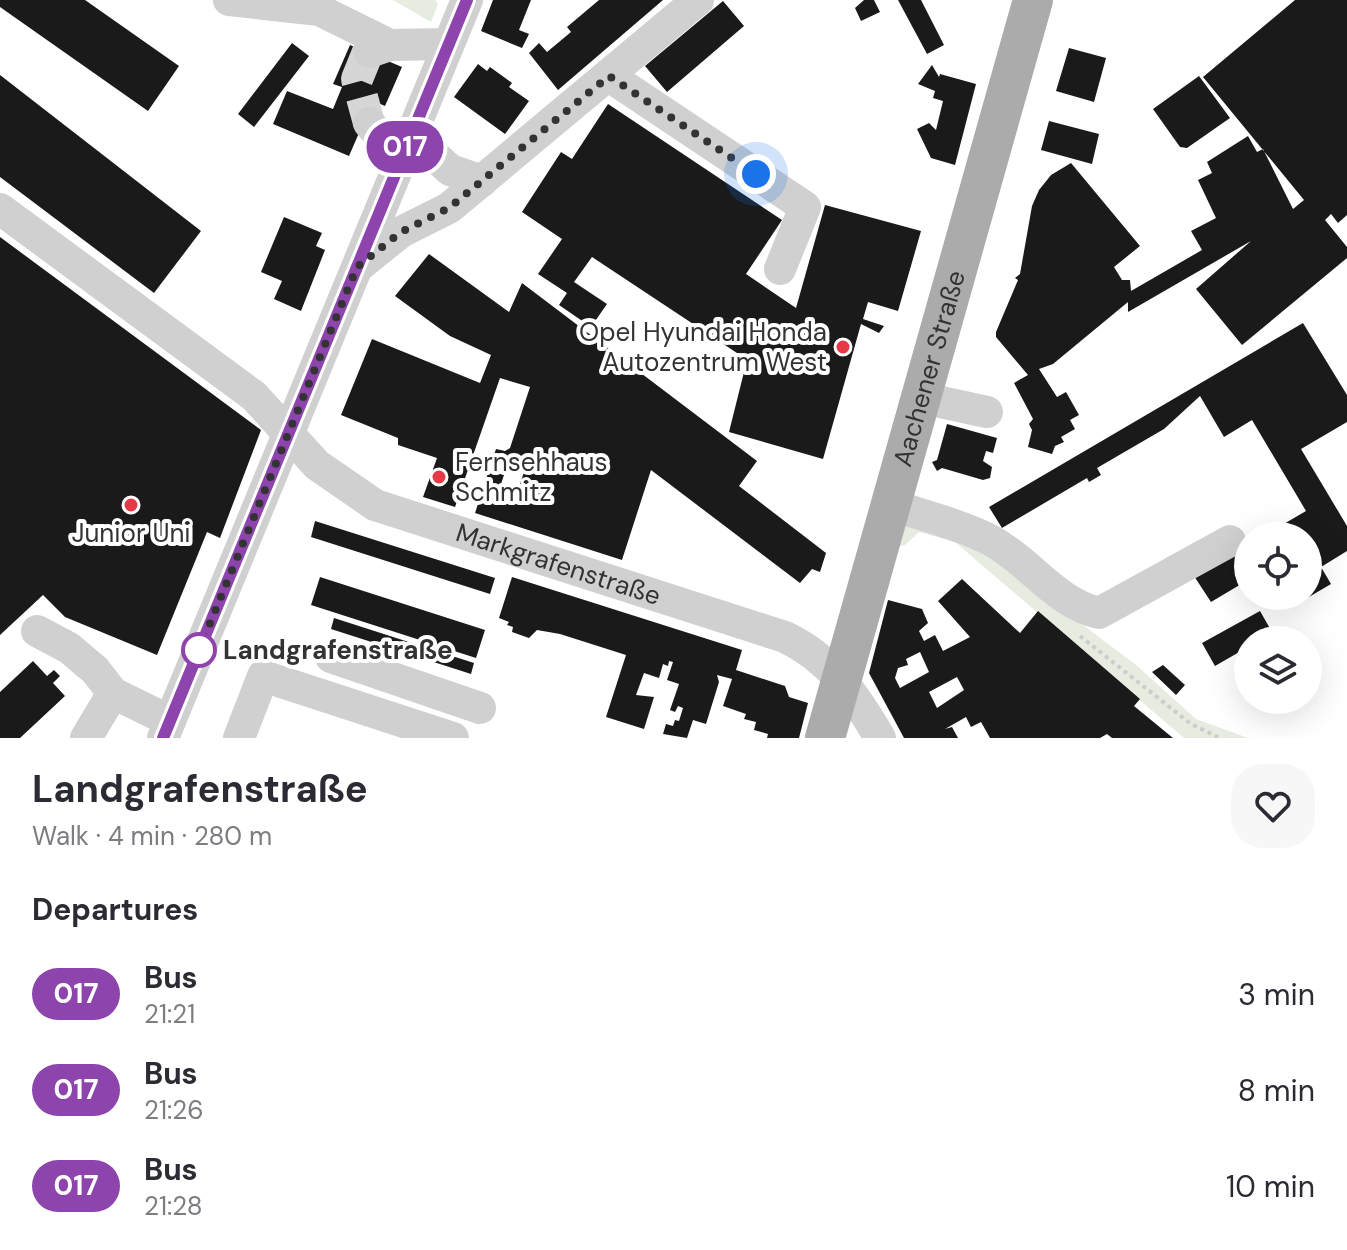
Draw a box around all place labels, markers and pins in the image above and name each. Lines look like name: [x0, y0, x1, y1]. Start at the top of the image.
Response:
place label: Opel Hyundai Honda Autozentrum West: [579, 315, 827, 379]
marker: Opel Hyundai Honda Autozentrum West: [834, 338, 852, 356]
place label: Fernsehhaus Schmitz: [455, 445, 608, 509]
marker: Fernsehhaus Schmitz: [430, 468, 448, 486]
marker: Junior Uni: [122, 496, 140, 514]
place label: Junior Uni: [71, 516, 191, 550]
marker: Landgrafenstraße: [182, 633, 216, 667]
place label: Landgrafenstraße: [223, 633, 453, 667]

